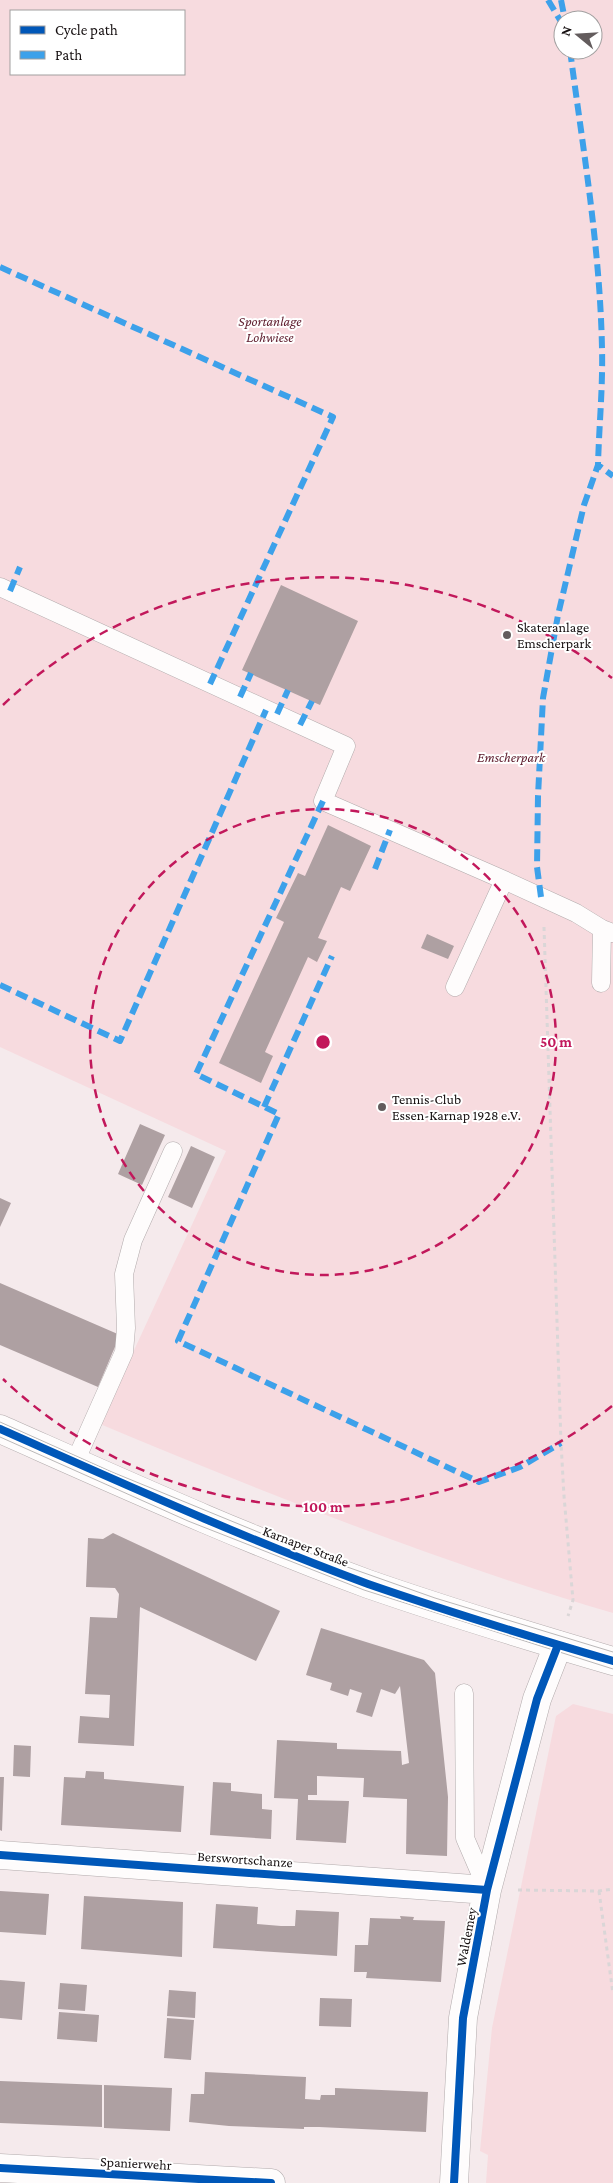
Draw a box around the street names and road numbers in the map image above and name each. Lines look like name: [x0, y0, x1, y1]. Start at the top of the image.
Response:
street label: Karnaper Straße: [261, 1522, 351, 1570]
street label: Berswortschanze: [197, 1848, 293, 1870]
street label: Waldemey: [452, 1906, 480, 1968]
street label: Spanierwehr: [100, 2153, 172, 2173]

